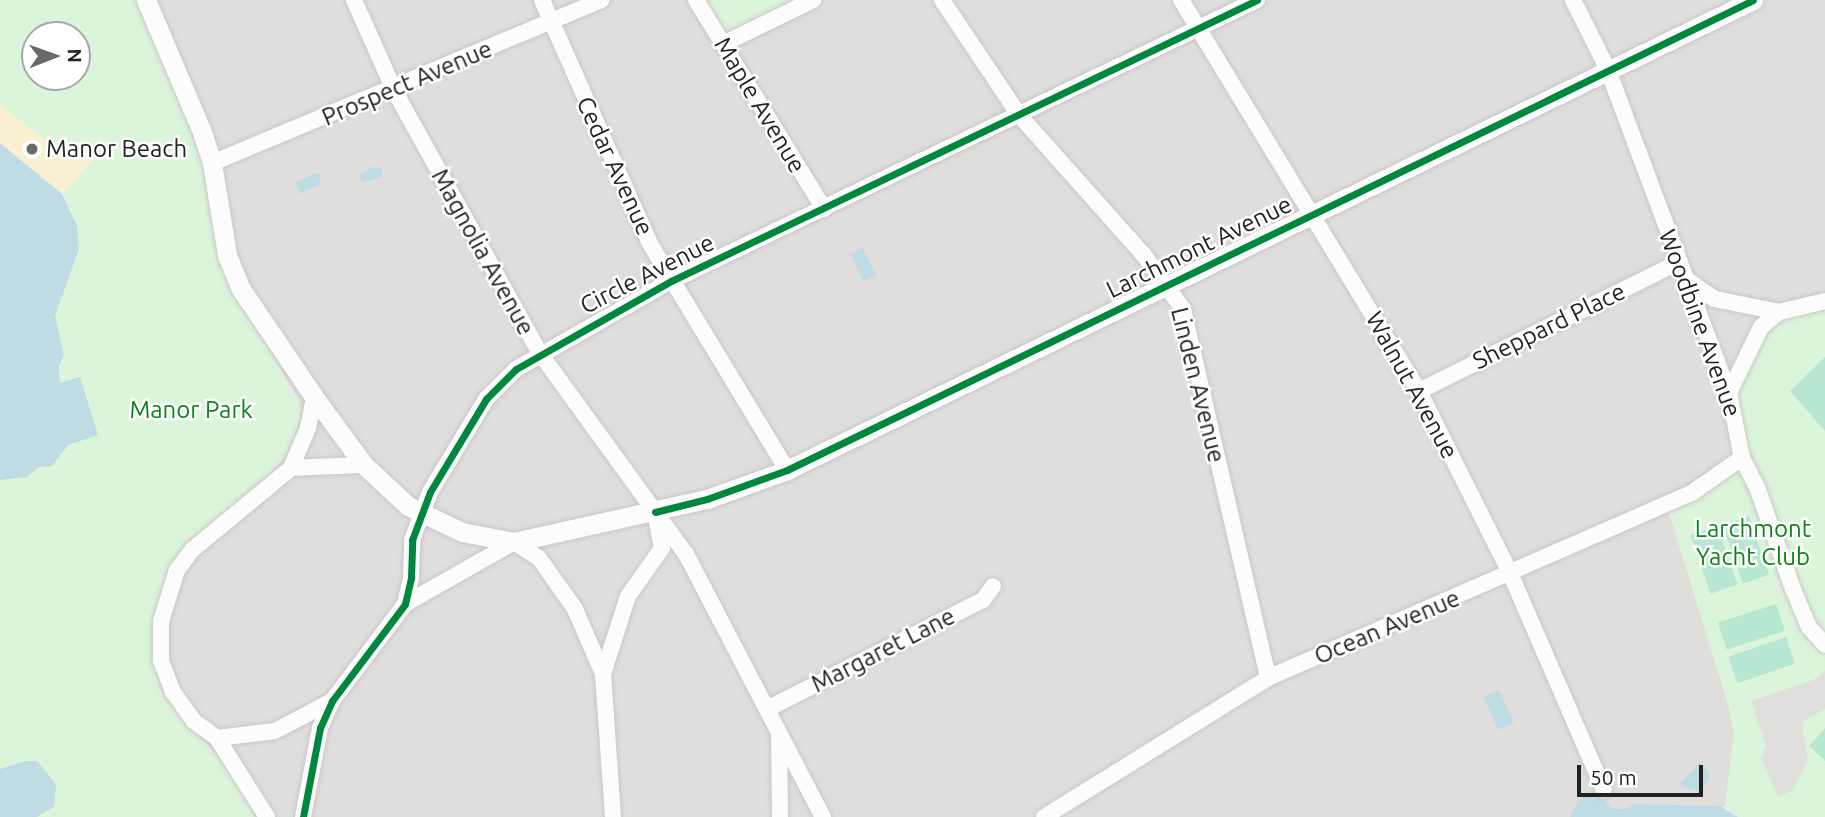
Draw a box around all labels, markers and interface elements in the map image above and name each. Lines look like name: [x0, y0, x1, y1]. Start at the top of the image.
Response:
north arrow: [21, 21, 91, 91]
street label: Maple Avenue: [708, 32, 812, 178]
street label: Prospect Avenue: [318, 34, 496, 132]
text: N: [64, 48, 86, 63]
street label: Cedar Avenue: [570, 92, 660, 240]
place label: Manor Beach: [46, 135, 187, 163]
marker: Manor Beach: [24, 141, 40, 157]
street label: Magnolia Avenue: [425, 164, 541, 340]
street label: Larchmont Avenue: [1102, 190, 1296, 304]
street label: Woodbine Avenue: [1653, 225, 1747, 421]
street label: Circle Avenue: [575, 228, 719, 320]
street label: Sheppard Place: [1468, 277, 1630, 375]
street label: Linden Avenue: [1165, 304, 1231, 466]
street label: Walnut Avenue: [1360, 307, 1464, 463]
park label: Manor Park: [129, 396, 253, 424]
park label: Larchmont Yacht Club: [1695, 515, 1811, 571]
street label: Ocean Avenue: [1310, 583, 1464, 671]
street label: Margaret Lane: [806, 601, 960, 699]
scale bar: [1580, 750, 1706, 794]
text: 50 m: [1590, 765, 1637, 789]

